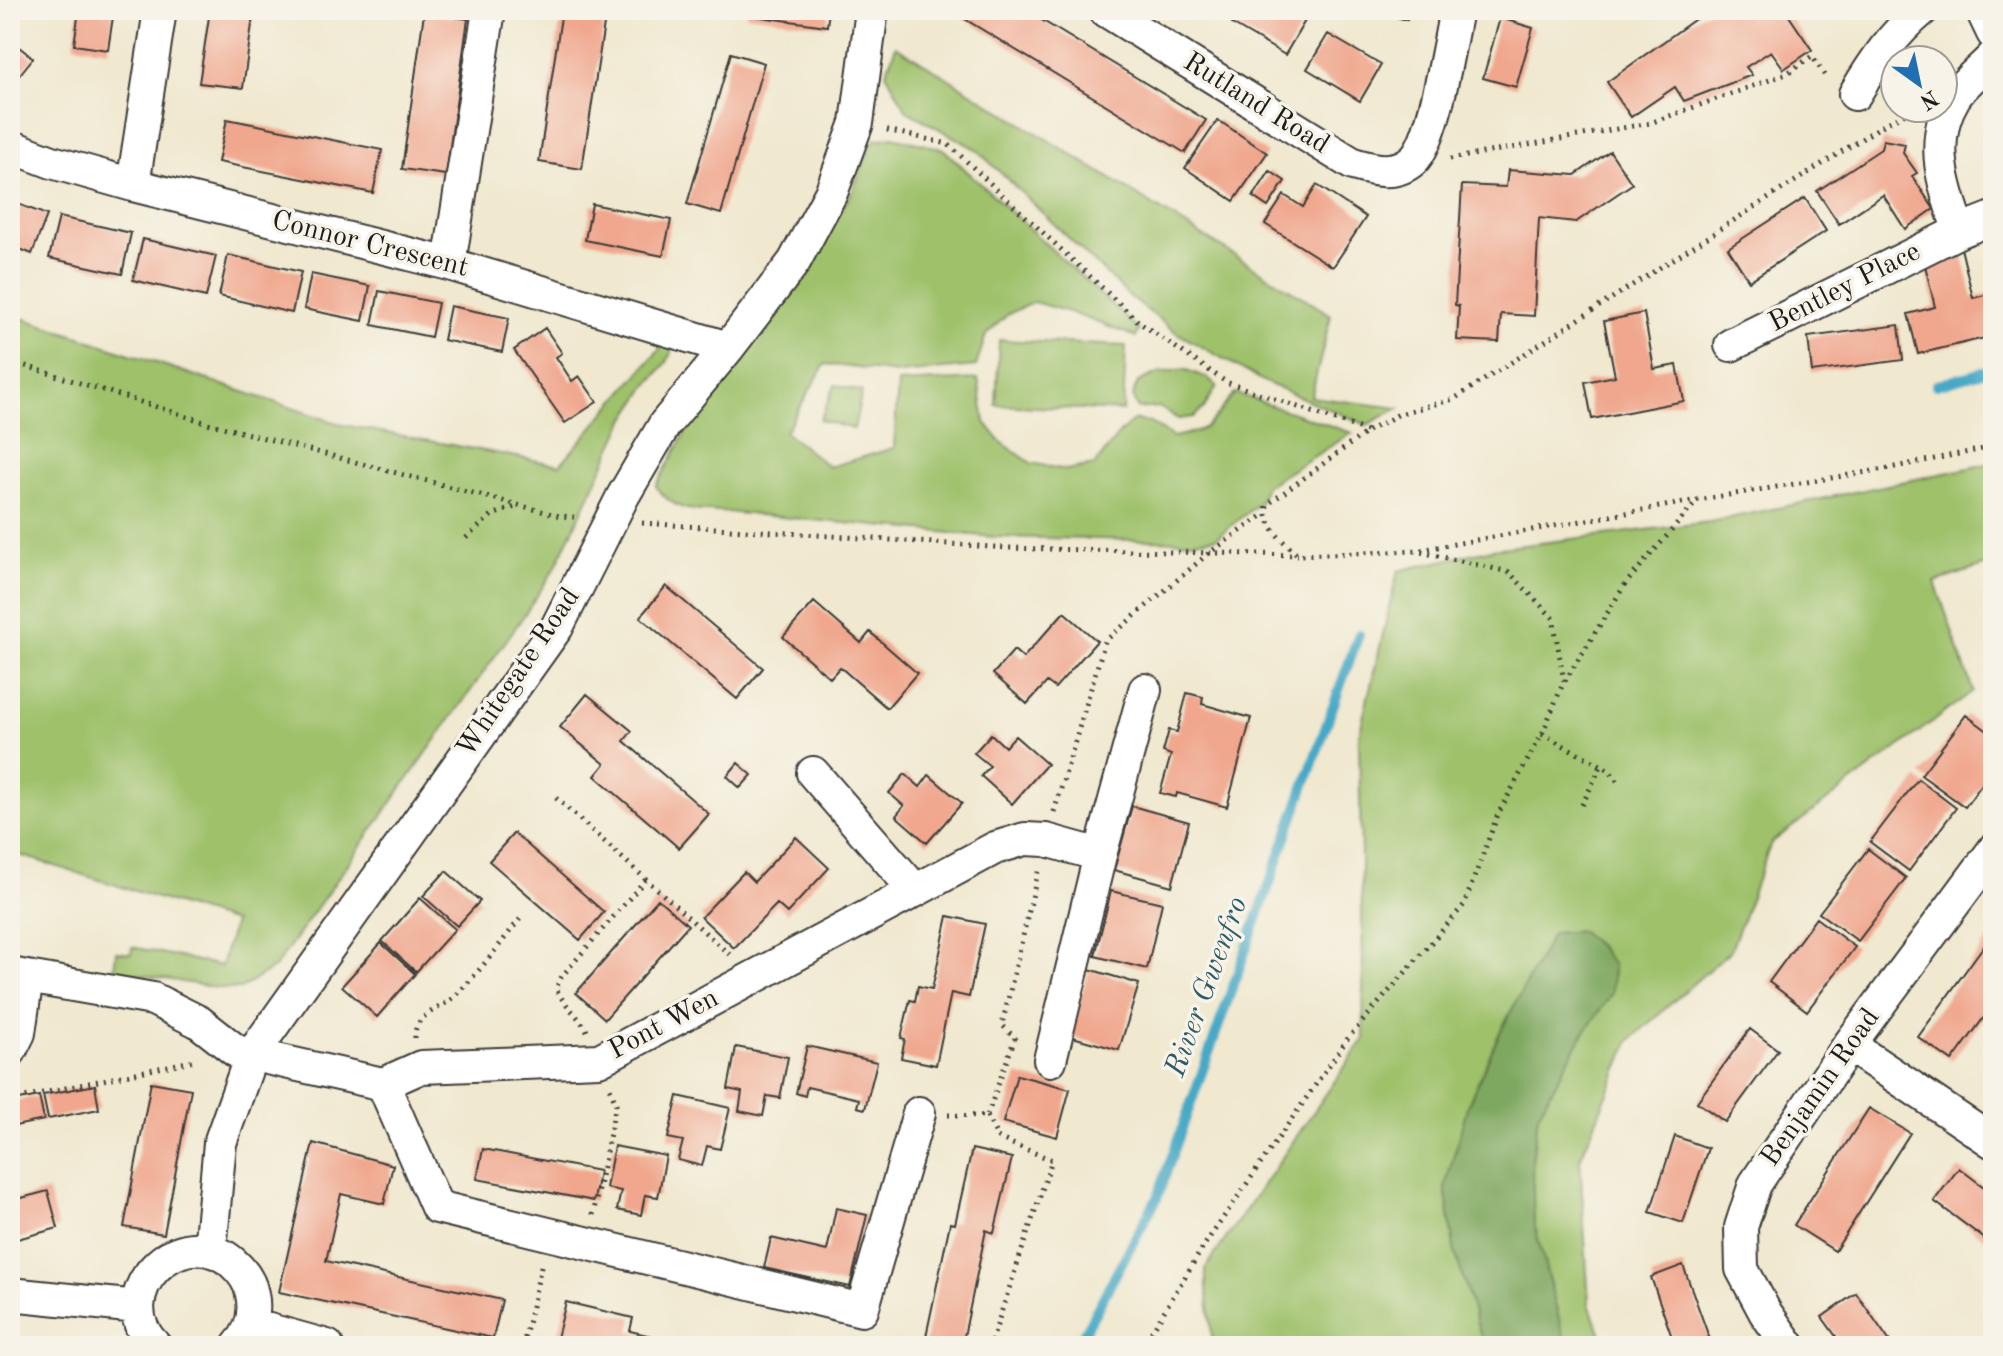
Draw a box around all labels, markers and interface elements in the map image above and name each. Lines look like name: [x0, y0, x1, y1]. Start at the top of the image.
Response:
north arrow: [1879, 44, 1959, 124]
street label: Rutland Road: [1178, 48, 1334, 160]
text: N: [1916, 85, 1942, 113]
street label: Connor Crescent: [269, 207, 471, 283]
street label: Bentley Place: [1765, 238, 1925, 338]
street label: Whitegate Road: [452, 583, 586, 763]
water label: River Gwenfro: [1160, 893, 1253, 1082]
street label: Pont Wen: [605, 985, 723, 1065]
street label: Benjamin Road: [1756, 1004, 1886, 1172]

